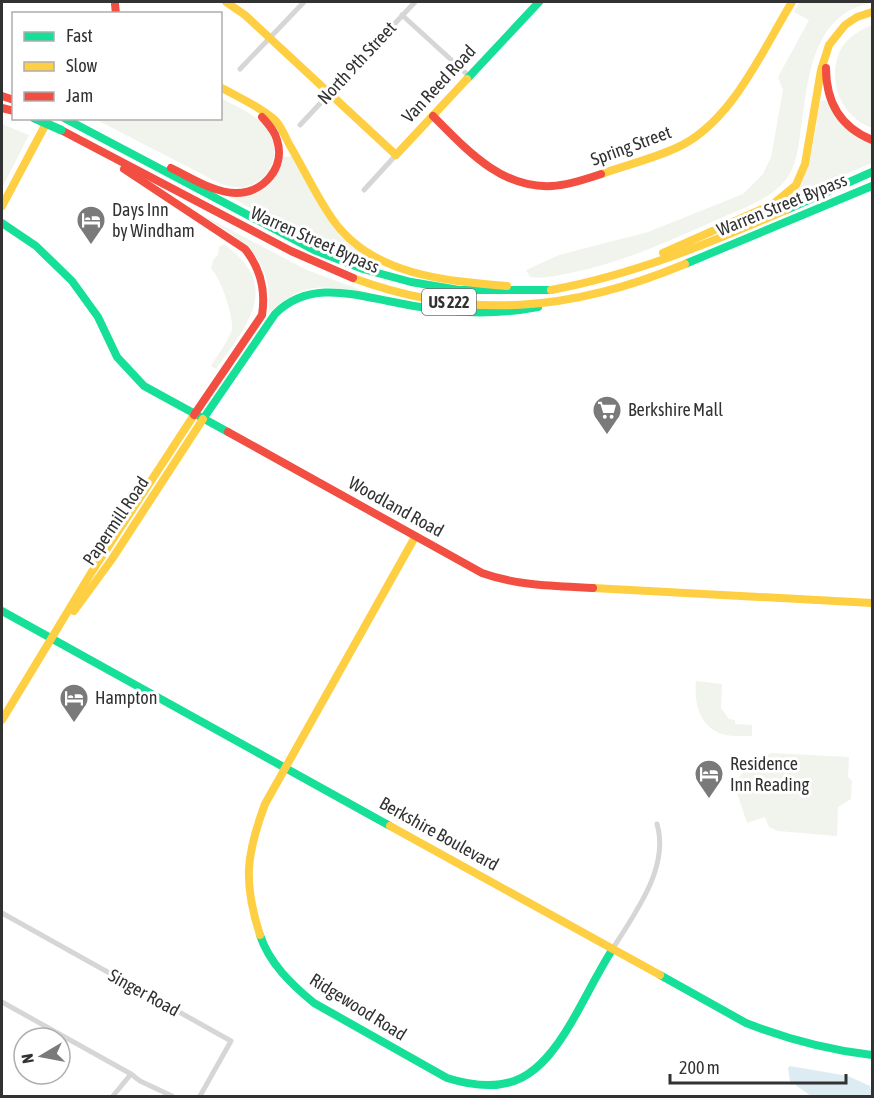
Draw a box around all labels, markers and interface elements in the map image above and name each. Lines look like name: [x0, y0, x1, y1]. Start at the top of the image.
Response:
legend: [12, 12, 222, 120]
street label: North 9th Street: [313, 17, 400, 108]
text: Fast: [66, 25, 93, 46]
street label: Van Reed Road: [397, 41, 480, 127]
text: Slow: [66, 55, 97, 76]
text: Jam: [66, 85, 93, 106]
street label: Spring Street: [588, 121, 674, 170]
street label: Warren Street Bypass: [714, 169, 850, 240]
place label: Days Inn by Windham: [112, 199, 195, 241]
street label: Warren Street Bypass: [248, 202, 383, 277]
hotel icon: Days Inn by Windham: [75, 204, 107, 246]
road number: US 222: [422, 289, 476, 315]
supermarket icon: Berkshire Mall: [591, 394, 623, 436]
place label: Berkshire Mall: [628, 399, 723, 420]
street label: Papermill Road: [78, 472, 153, 569]
street label: Woodland Road: [345, 472, 447, 541]
hotel icon: Hampton: [58, 682, 90, 724]
place label: Hampton: [95, 687, 158, 708]
place label: Residence Inn Reading: [730, 753, 809, 795]
hotel icon: Residence Inn Reading: [693, 758, 725, 800]
street label: Berkshire Boulevard: [376, 792, 502, 875]
street label: Singer Road: [105, 964, 183, 1021]
street label: Ridgewood Road: [306, 969, 410, 1045]
north arrow: [12, 1026, 72, 1086]
scale bar: [670, 1047, 846, 1085]
text: N: [18, 1052, 37, 1065]
text: 200 m: [679, 1057, 720, 1078]

